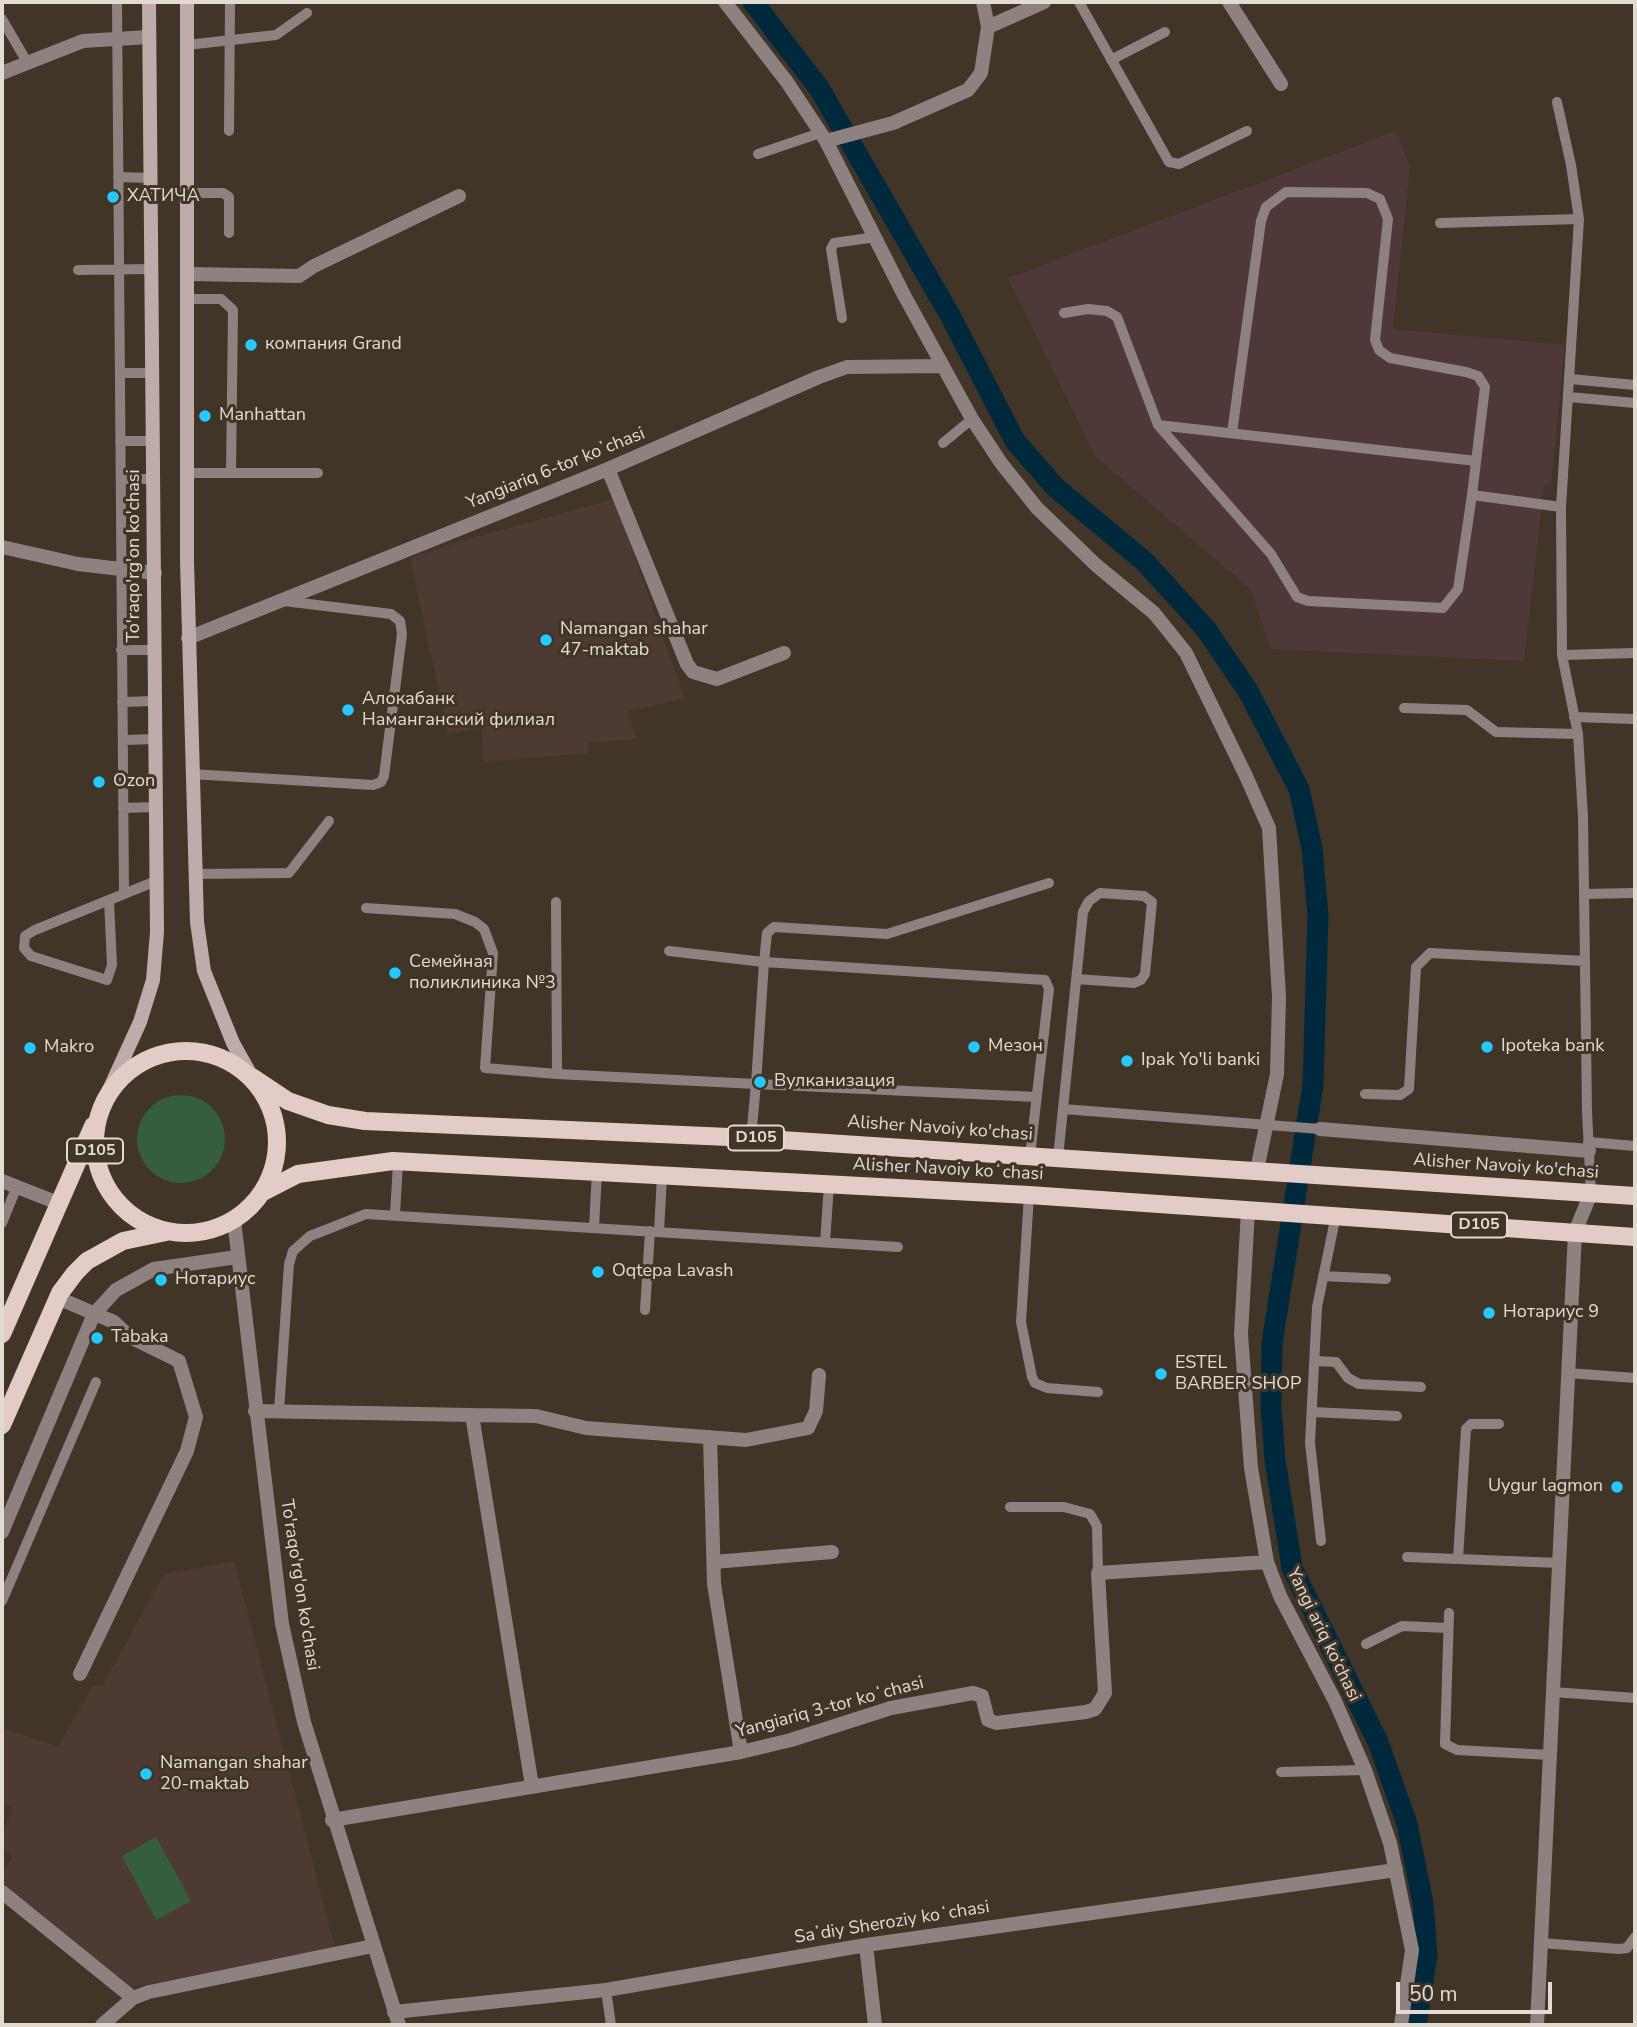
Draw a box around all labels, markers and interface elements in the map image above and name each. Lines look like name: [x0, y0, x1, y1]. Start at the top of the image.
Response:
place label: ХАТИЧА: [127, 186, 200, 208]
marker: ХАТИЧА: [105, 189, 121, 205]
place label: компания Grand: [265, 334, 402, 356]
marker: компания Grand: [243, 337, 259, 353]
place label: Manhattan: [219, 405, 306, 427]
marker: Manhattan: [197, 408, 213, 424]
street label: Yangiаriq 6-tor koʼchasi: [464, 423, 648, 515]
street label: To'raqo'rg'on ko'chasi: [124, 469, 146, 643]
place label: Namangan shahar 47-maktab: [560, 619, 708, 662]
marker: Namangan shahar 47-maktab: [538, 632, 554, 648]
place label: Алокабанк Наманганский филиал: [362, 689, 555, 732]
marker: Алокабанк Наманганский филиал: [340, 702, 356, 718]
place label: Ozon: [113, 771, 155, 793]
marker: Ozon: [91, 774, 107, 790]
place label: Семейная поликлиника №3: [409, 952, 556, 995]
marker: Семейная поликлиника №3: [387, 965, 403, 981]
place label: Мезон: [988, 1036, 1043, 1058]
place label: Ipoteka bank: [1501, 1036, 1604, 1058]
place label: Makro: [44, 1037, 94, 1059]
marker: Мезон: [966, 1039, 982, 1055]
marker: Ipoteka bank: [1479, 1039, 1495, 1055]
marker: Makro: [22, 1040, 38, 1056]
place label: Ipak Yo'li banki: [1141, 1050, 1260, 1072]
marker: Ipak Yo'li banki: [1119, 1053, 1135, 1069]
place label: Вулканизация: [774, 1071, 895, 1093]
marker: Вулканизация: [752, 1074, 768, 1090]
street label: Alisher Navoiy ko'chasi: [847, 1112, 1033, 1146]
road number: D105: [728, 1126, 784, 1150]
road number: D105: [67, 1138, 123, 1163]
street label: Alisher Navoiy ko'chasi: [1413, 1150, 1599, 1184]
street label: Alisher Navoiy koʻchasi: [852, 1154, 1044, 1186]
road number: D105: [1451, 1212, 1507, 1238]
place label: Oqtepa Lavash: [612, 1261, 733, 1283]
marker: Oqtepa Lavash: [590, 1264, 606, 1280]
place label: Нотариус: [175, 1269, 256, 1291]
marker: Нотариус: [153, 1272, 169, 1288]
place label: Нотариус 9: [1503, 1302, 1599, 1324]
marker: Нотариус 9: [1481, 1305, 1497, 1321]
place label: Tabaka: [111, 1327, 168, 1349]
marker: Tabaka: [89, 1330, 105, 1346]
place label: ESTEL BARBER SHOP: [1175, 1353, 1301, 1396]
marker: ESTEL BARBER SHOP: [1153, 1366, 1169, 1382]
place label: Uygur lagmon: [1488, 1476, 1603, 1498]
marker: Uygur lagmon: [1609, 1479, 1625, 1495]
street label: To'raqo'rg'on ko'chasi: [275, 1498, 323, 1672]
street label: Yangi ariq ko‘chasi: [1281, 1565, 1365, 1705]
street label: Yangiariq 3-tor koʻchasi: [734, 1673, 926, 1743]
place label: Namangan shahar 20-maktab: [160, 1753, 308, 1796]
marker: Namangan shahar 20-maktab: [138, 1766, 154, 1782]
street label: Saʼdiy Sheroziy koʻchasi: [793, 1897, 991, 1949]
scale bar: [1399, 1968, 1555, 2012]
text: 50 m: [1409, 1980, 1458, 2008]

